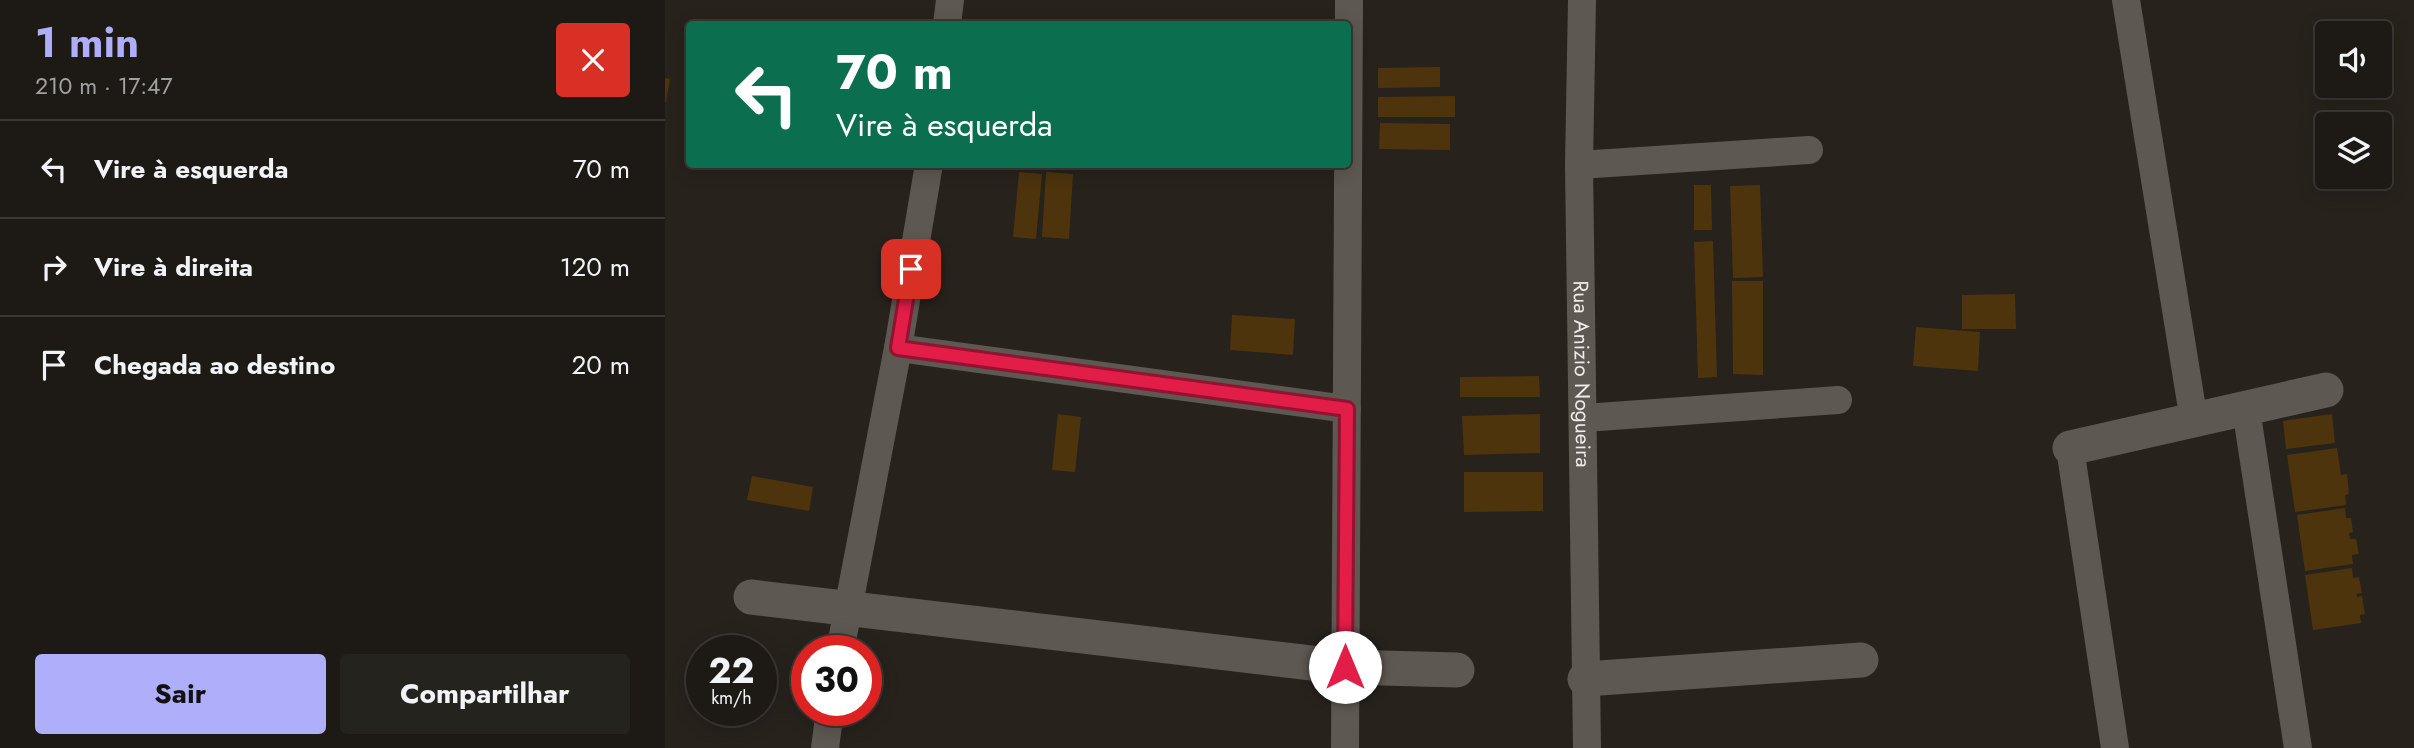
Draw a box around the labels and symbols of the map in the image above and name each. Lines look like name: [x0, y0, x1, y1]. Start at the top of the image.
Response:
pin: [881, 239, 941, 299]
street label: Rua Anizio Nogueira: [1566, 280, 1598, 468]
position arrow: [1308, 630, 1382, 704]
speed limit sign: 30: [791, 635, 882, 726]

